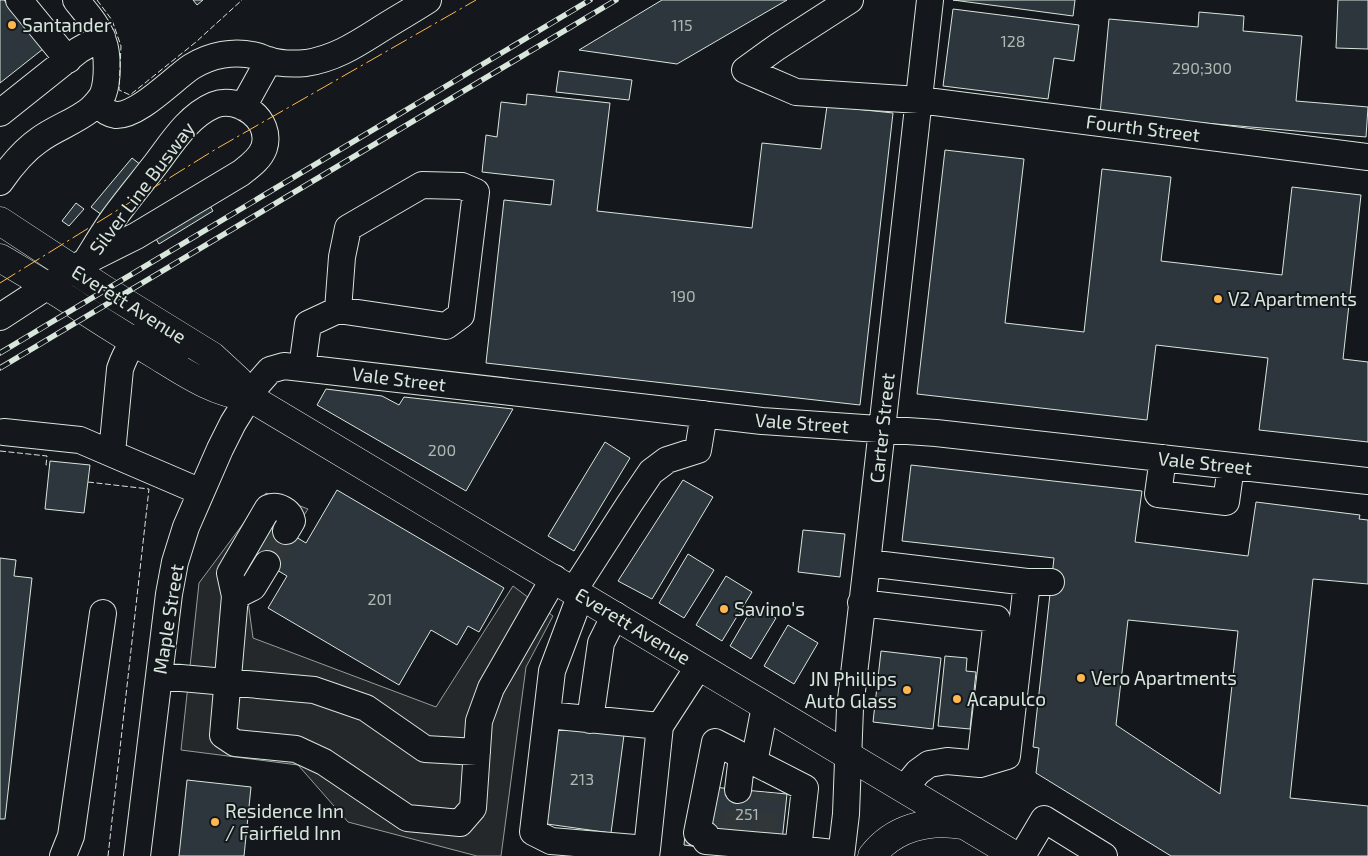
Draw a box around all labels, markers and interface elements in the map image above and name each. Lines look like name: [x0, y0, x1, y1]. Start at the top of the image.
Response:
place label: Santander: [22, 13, 112, 36]
house number: 115: [671, 15, 693, 34]
marker: Santander: [6, 19, 18, 31]
house number: 128: [1000, 31, 1026, 50]
house number: 290;300: [1172, 58, 1232, 77]
street label: Fourth Street: [1085, 109, 1201, 146]
street label: Silver Line Busway: [84, 117, 199, 259]
street label: Everett Avenue: [68, 259, 191, 348]
house number: 190: [670, 286, 696, 305]
place label: V2 Apartments: [1228, 287, 1357, 310]
marker: V2 Apartments: [1212, 293, 1224, 305]
street label: Vale Street: [351, 361, 447, 396]
street label: Carter Street: [864, 372, 899, 484]
street label: Vale Street: [754, 408, 850, 437]
house number: 200: [428, 440, 456, 459]
street label: Vale Street: [1157, 446, 1253, 479]
street label: Maple Street: [147, 562, 188, 676]
street label: Everett Avenue: [571, 582, 695, 669]
house number: 201: [367, 589, 393, 608]
place label: Savino's: [734, 597, 805, 620]
marker: Savino's: [718, 603, 730, 615]
place label: Vero Apartments: [1091, 666, 1237, 689]
place label: JN Phillips Auto Glass: [805, 667, 897, 712]
marker: Vero Apartments: [1075, 672, 1087, 684]
marker: JN Phillips Auto Glass: [901, 684, 913, 696]
place label: Acapulco: [967, 687, 1046, 710]
marker: Acapulco: [951, 693, 963, 705]
house number: 213: [570, 769, 594, 788]
place label: Residence Inn / Fairfield Inn: [225, 799, 344, 844]
house number: 251: [735, 804, 759, 823]
marker: Residence Inn / Fairfield Inn: [209, 816, 221, 828]

